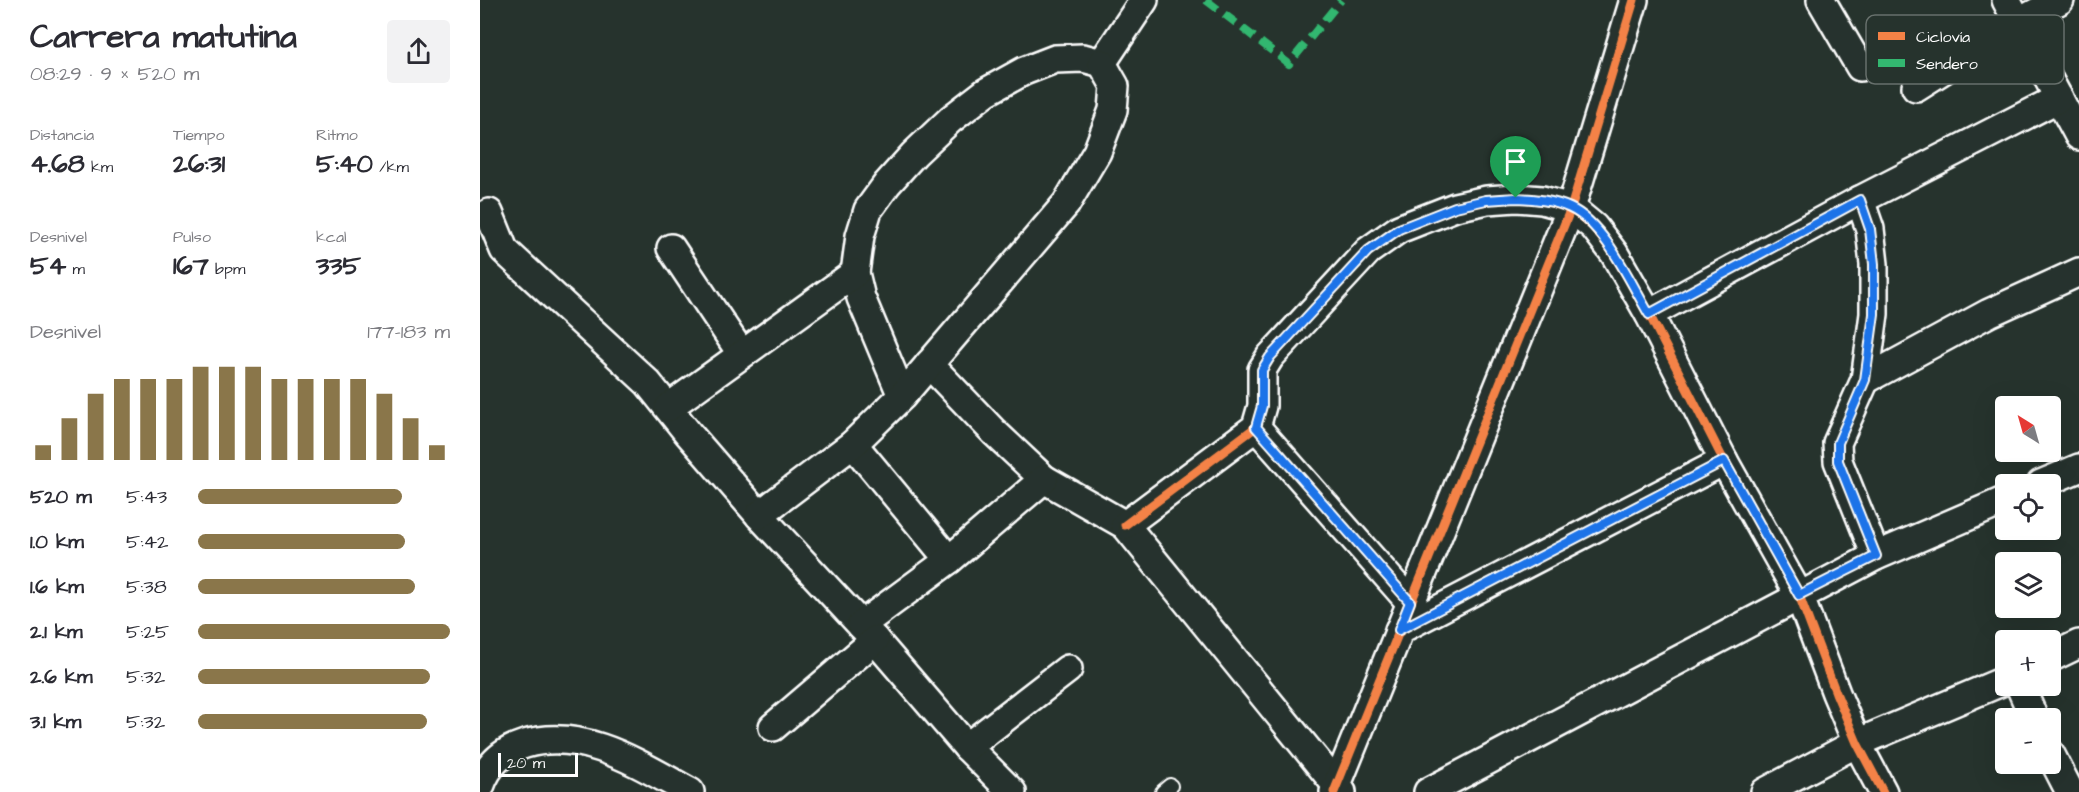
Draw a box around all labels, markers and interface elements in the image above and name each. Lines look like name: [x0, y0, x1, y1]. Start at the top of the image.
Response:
text: Carrera matutina: [30, 14, 297, 60]
legend: [1866, 15, 2064, 84]
button: share: [387, 20, 450, 83]
text: Ciclovía: [1916, 26, 1970, 48]
text: Sendero: [1916, 53, 1978, 75]
text: 08:29 · 9 × 520 m: [30, 60, 199, 88]
text: Distancia: [30, 124, 94, 146]
text: Tiempo: [173, 124, 224, 146]
text: Ritmo: [316, 124, 358, 146]
pin: [1490, 136, 1541, 198]
icon: arrive: [1499, 145, 1532, 178]
text: 4.68: [30, 146, 85, 182]
text: 26:31: [173, 146, 225, 182]
text: 5:40: [316, 146, 373, 182]
text: km: [85, 156, 113, 178]
text: /km: [373, 156, 409, 178]
text: Desnivel: [30, 226, 87, 248]
text: Pulso: [173, 226, 211, 248]
text: kcal: [316, 226, 347, 248]
text: 54: [30, 248, 66, 284]
text: 167: [173, 248, 209, 284]
text: 335: [316, 248, 361, 284]
text: m: [66, 258, 85, 280]
text: bpm: [209, 258, 245, 280]
text: Desnivel: [30, 318, 101, 346]
text: 177–183 m: [367, 318, 450, 346]
north arrow: [1995, 396, 2061, 462]
map controls: [1995, 396, 2061, 774]
button: locate: [1995, 474, 2061, 540]
text: 520 m: [30, 483, 92, 511]
text: 5:43: [126, 483, 167, 511]
text: 1.0 km: [30, 528, 84, 556]
text: 5:42: [126, 528, 169, 556]
button: layers: [1995, 552, 2061, 618]
text: 1.6 km: [30, 573, 84, 601]
text: 5:38: [126, 573, 167, 601]
text: 2.1 km: [30, 618, 83, 646]
text: 5:25: [126, 618, 169, 646]
button: +: [1995, 630, 2061, 696]
text: 2.6 km: [30, 663, 93, 691]
text: 5:32: [126, 663, 165, 691]
text: 3.1 km: [30, 708, 81, 736]
text: 5:32: [126, 708, 165, 736]
button: −: [1995, 708, 2061, 774]
scale bar: [498, 750, 578, 778]
text: 20 m: [507, 752, 545, 774]

